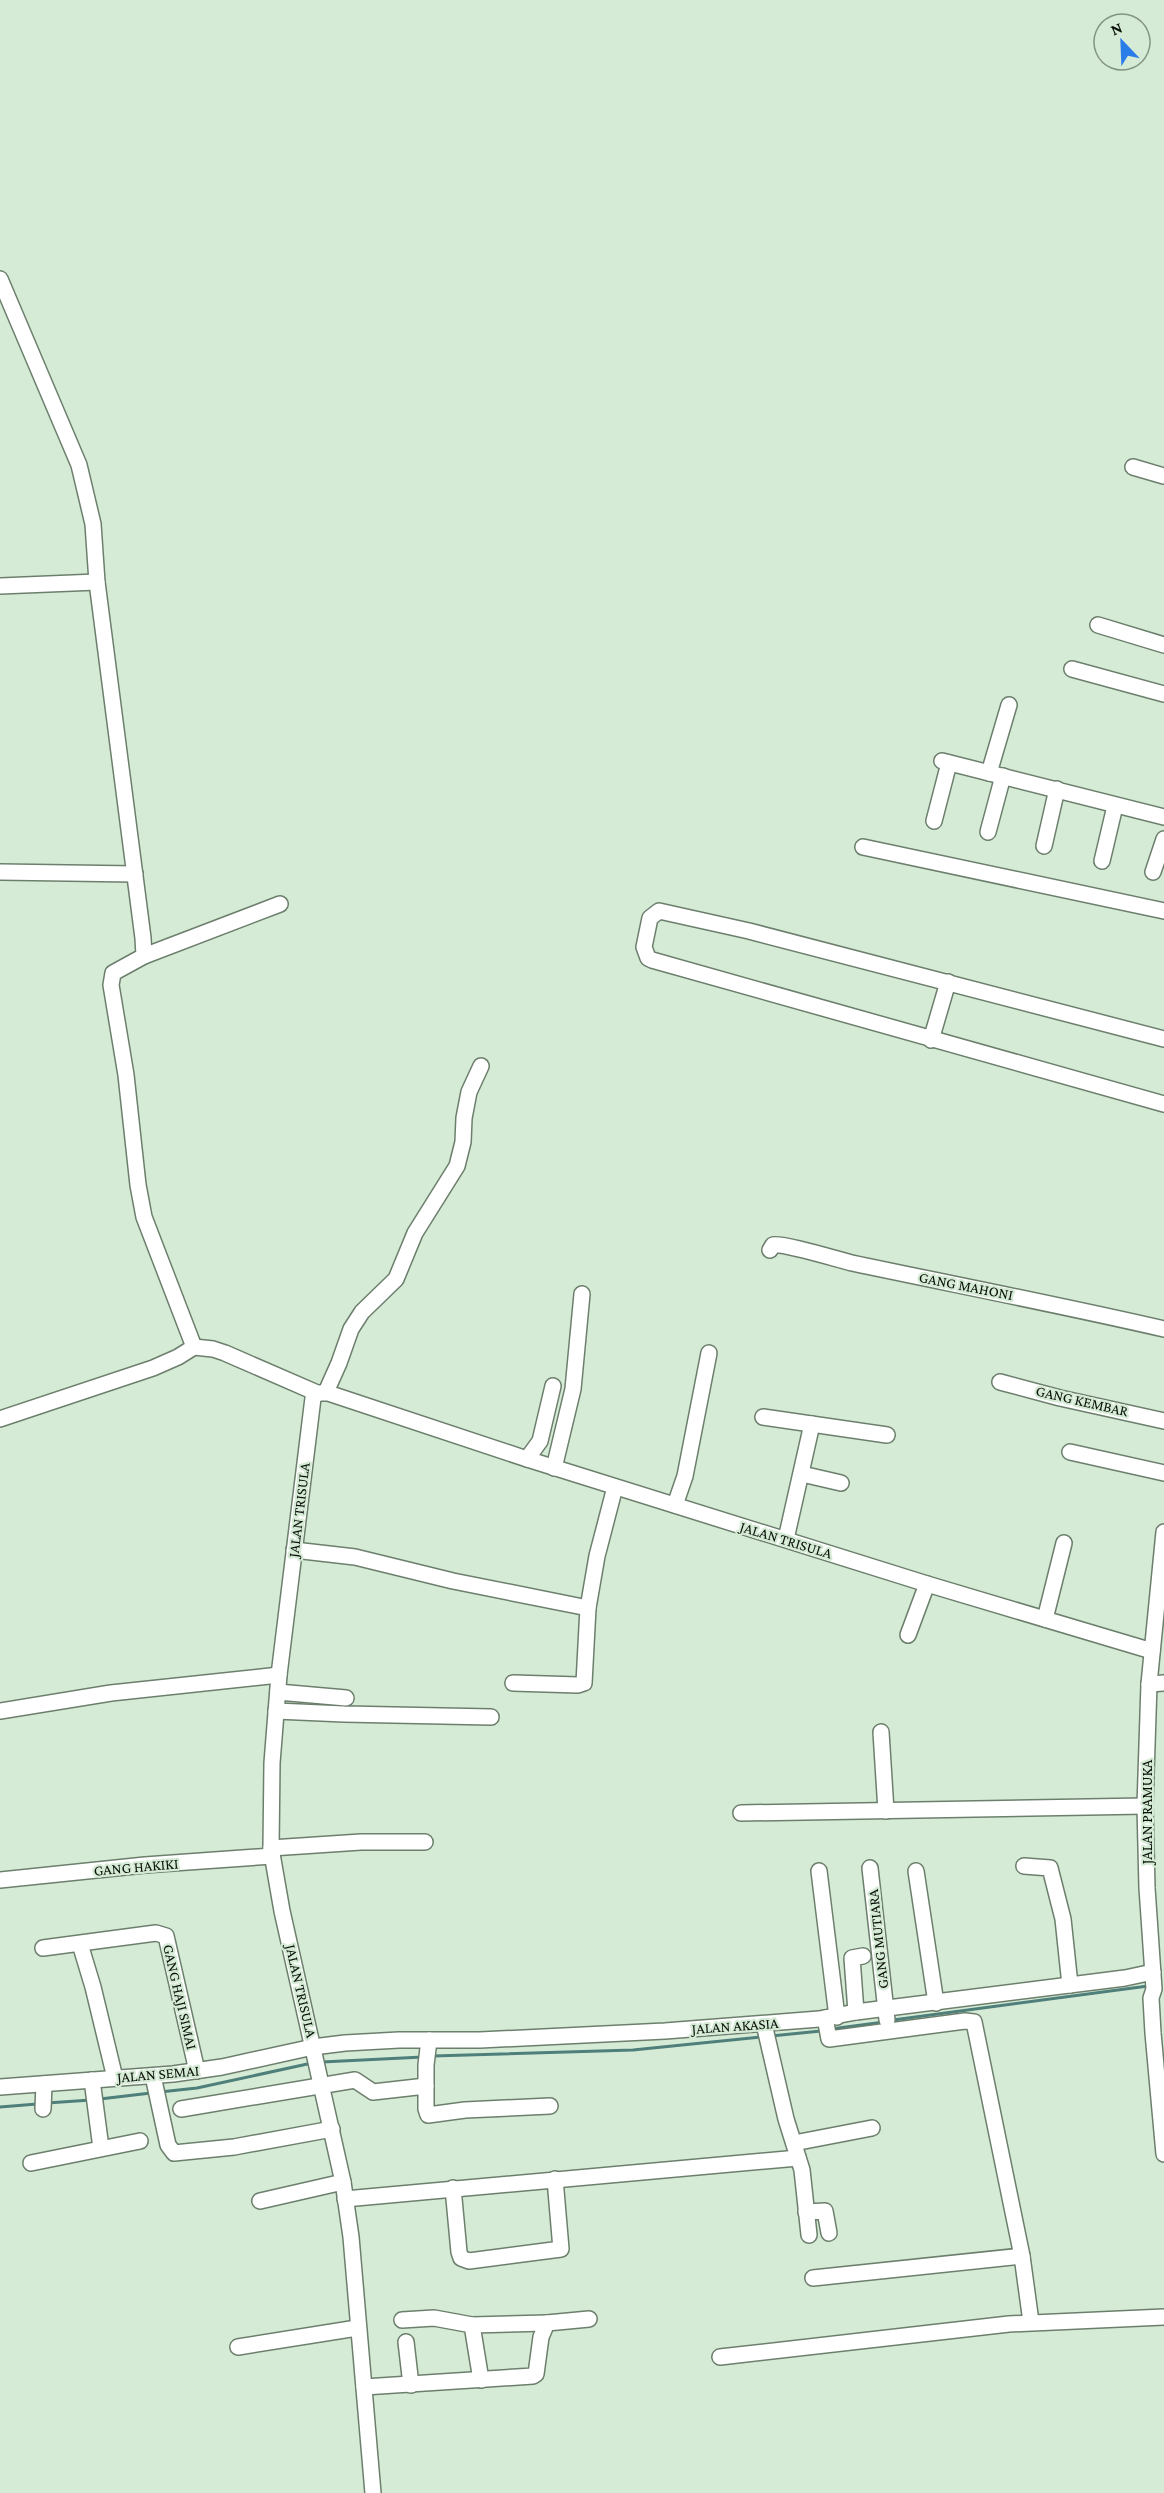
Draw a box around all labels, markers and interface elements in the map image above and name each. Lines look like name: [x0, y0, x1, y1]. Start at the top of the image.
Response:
north arrow: [1092, 12, 1152, 72]
text: N: [1108, 19, 1125, 39]
street label: GANG MAHONI: [918, 1269, 1014, 1303]
street label: GANG KEMBAR: [1034, 1383, 1130, 1420]
street label: JALAN TRISULA: [285, 1461, 314, 1560]
street label: JALAN TRISULA: [736, 1518, 834, 1563]
street label: JALAN PRAMUKA: [1139, 1759, 1156, 1866]
street label: GANG HAKIKI: [93, 1855, 179, 1879]
street label: GANG MUTIARA: [865, 1888, 891, 1990]
street label: JALAN TRISULA: [281, 1941, 320, 2040]
street label: GANG HAJI SIMAI: [159, 1943, 200, 2051]
street label: JALAN AKASIA: [689, 2015, 780, 2038]
street label: JALAN SEMAI: [114, 2062, 200, 2087]

